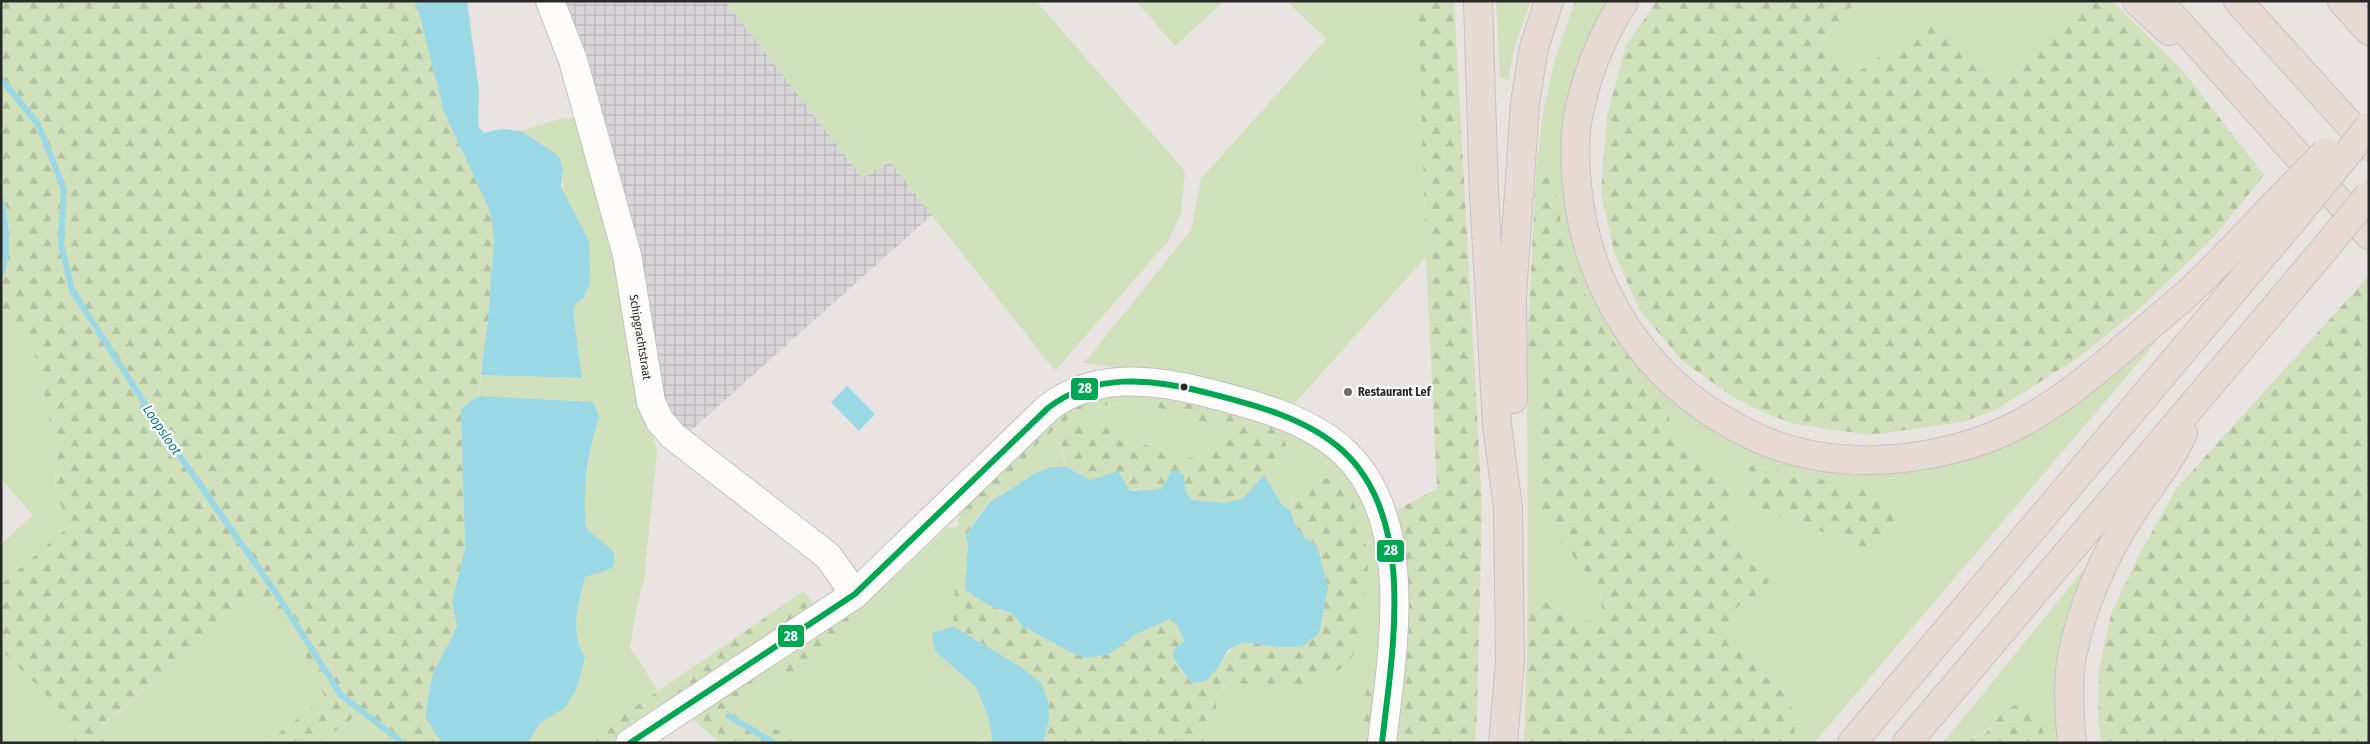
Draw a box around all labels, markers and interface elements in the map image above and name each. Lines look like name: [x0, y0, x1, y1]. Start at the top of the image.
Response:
street label: Schipgrachtstraat: [627, 294, 654, 381]
line badge: 28: [1070, 377, 1099, 401]
text: 28: [1077, 380, 1093, 397]
unlabelled marker: [1179, 382, 1189, 392]
place label: Restaurant Lef: [1358, 385, 1432, 399]
marker: Restaurant Lef: [1342, 386, 1354, 398]
water label: Loopsloot: [139, 402, 185, 459]
line badge: 28: [1376, 539, 1405, 563]
text: 28: [1383, 542, 1399, 559]
line badge: 28: [777, 624, 805, 648]
text: 28: [783, 628, 799, 645]

